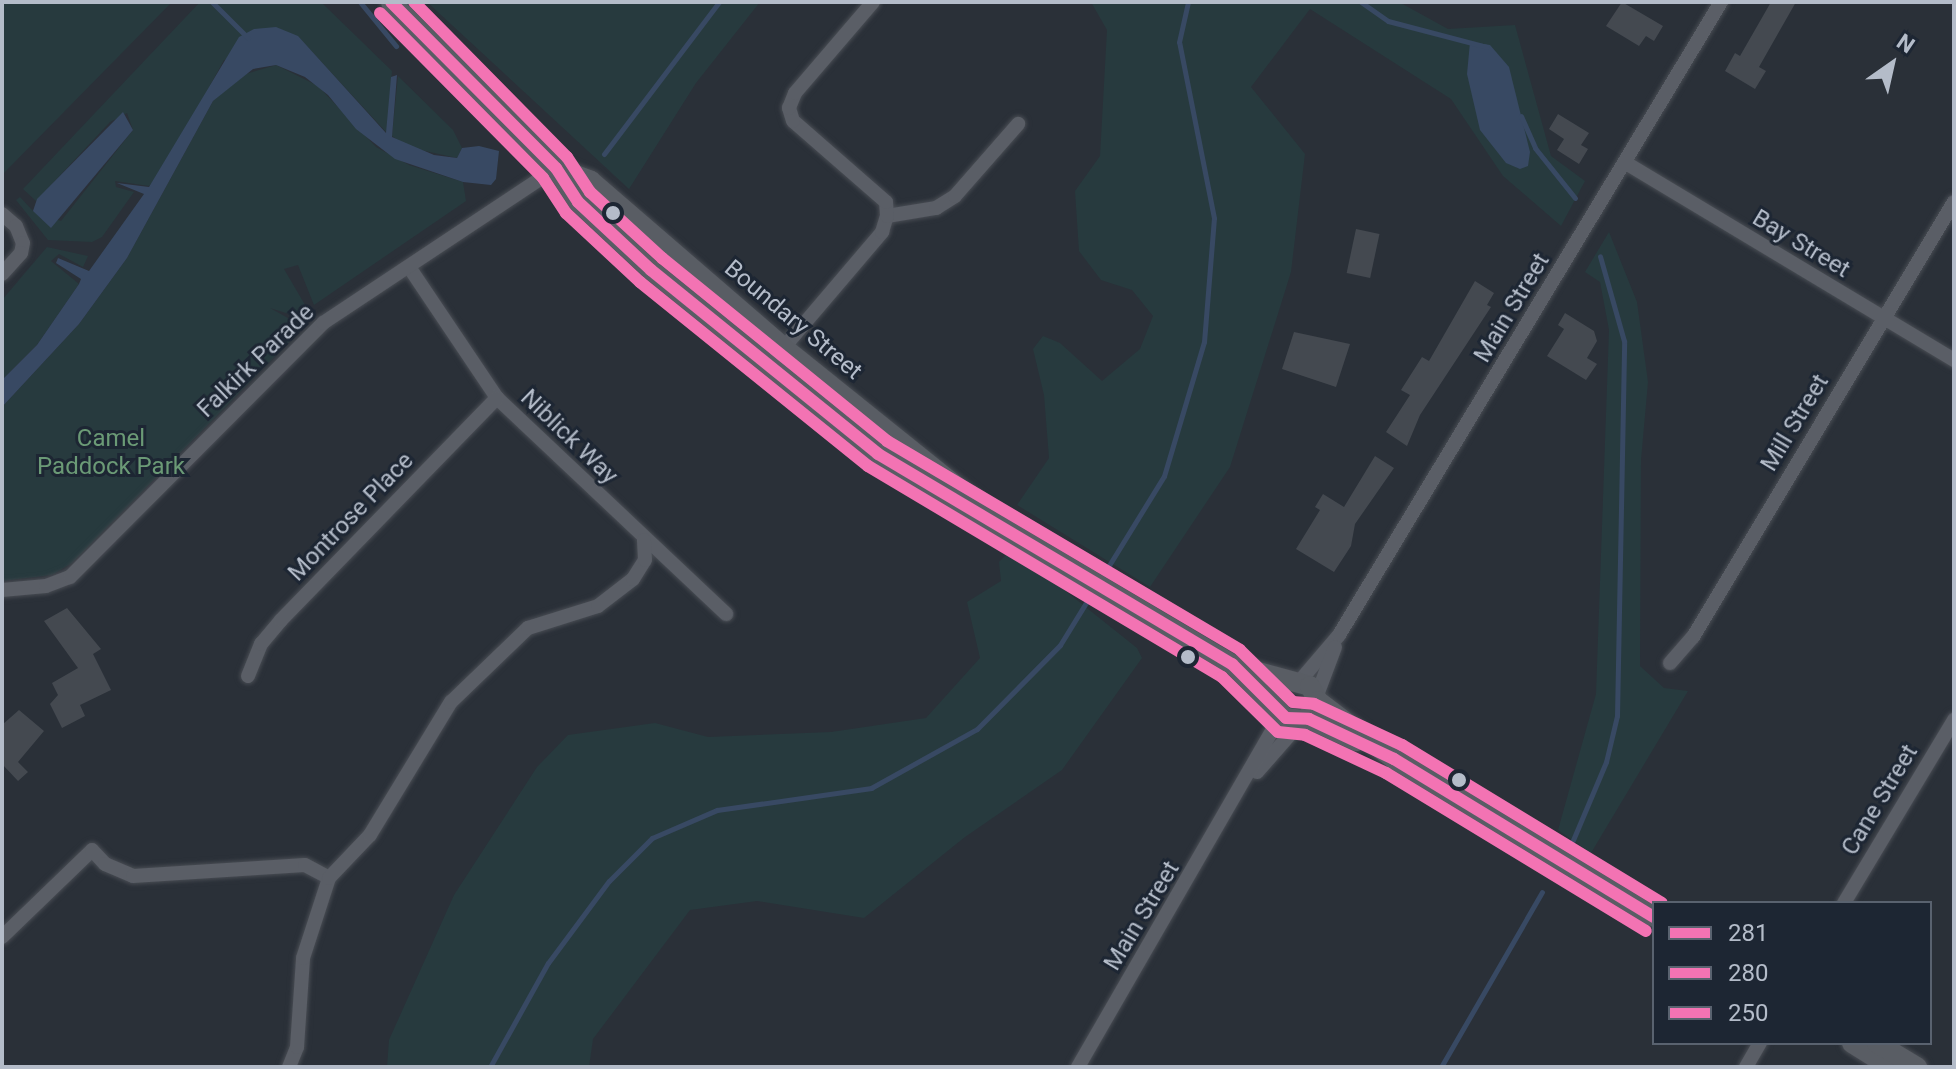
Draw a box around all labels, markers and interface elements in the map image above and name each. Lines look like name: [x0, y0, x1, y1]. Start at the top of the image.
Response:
north arrow: [1852, 24, 1932, 104]
text: N: [1892, 29, 1919, 58]
street label: Bay Street: [1747, 204, 1855, 284]
unlabelled marker: [605, 205, 621, 221]
street label: Main Street: [1468, 248, 1556, 368]
street label: Boundary Street: [718, 254, 868, 386]
street label: Falkirk Parade: [192, 298, 320, 424]
street label: Mill Street: [1755, 369, 1835, 477]
street label: Niblick Way: [514, 384, 624, 490]
park label: Camel Paddock Park: [37, 425, 185, 481]
street label: Montrose Place: [282, 447, 420, 587]
unlabelled marker: [1180, 649, 1196, 665]
street label: Cane Street: [1836, 739, 1924, 861]
unlabelled marker: [1451, 772, 1467, 788]
street label: Main Street: [1098, 856, 1186, 976]
legend: [1652, 901, 1932, 1045]
text: 281: [1728, 919, 1768, 947]
text: 280: [1728, 959, 1768, 987]
text: 250: [1728, 999, 1768, 1027]

